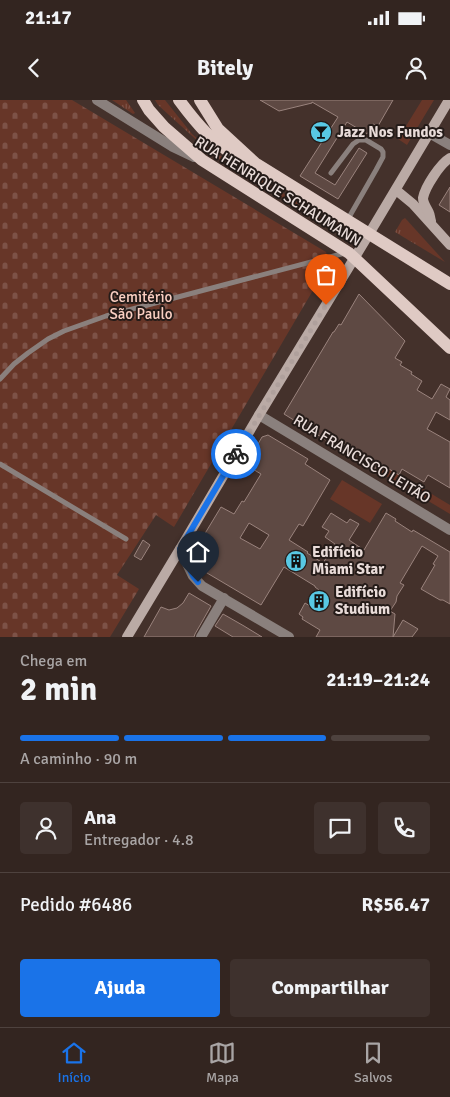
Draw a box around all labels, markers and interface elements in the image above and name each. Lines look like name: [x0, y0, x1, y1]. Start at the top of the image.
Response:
text: 21:17: [25, 6, 72, 30]
icon: back: [20, 54, 48, 82]
text: Bitely: [197, 54, 253, 81]
icon: person: [402, 54, 430, 82]
bar icon: Jazz Nos Fundos: [309, 120, 333, 144]
place label: Jazz Nos Fundos: [337, 123, 443, 141]
street label: RUA HENRIQUE SCHAUMANN: [191, 132, 365, 250]
pin: [305, 254, 347, 305]
icon: bag: [312, 261, 340, 289]
park label: Cemitério São Paulo: [109, 288, 173, 323]
street label: RUA FRANCISCO LEITÃO: [290, 410, 435, 507]
courier: [211, 429, 261, 479]
icon: bike: [222, 440, 250, 468]
pin: [177, 531, 219, 582]
icon: home: [184, 538, 212, 566]
place label: Edifício Miami Star: [312, 543, 384, 578]
building icon: Edifício Miami Star: [284, 549, 308, 573]
place label: Edifício Studium: [335, 583, 390, 618]
building icon: Edifício Studium: [307, 589, 331, 613]
text: Chega em: [20, 651, 87, 671]
text: 21:19–21:24: [326, 668, 430, 692]
text: 2 min: [20, 670, 97, 709]
text: A caminho · 90 m: [20, 749, 137, 769]
button: person: [20, 802, 72, 854]
button: chat: [314, 802, 366, 854]
button: phone: [378, 802, 430, 854]
text: Ana: [84, 806, 116, 830]
text: Entregador · 4.8: [84, 830, 194, 850]
text: Pedido #6486: [20, 893, 132, 917]
text: R$56.47: [362, 893, 430, 917]
button: Ajuda: [20, 959, 220, 1017]
button: Compartilhar: [230, 959, 430, 1017]
tab: Início: [58, 1039, 91, 1086]
tab: Mapa: [206, 1039, 239, 1086]
tab: Salvos: [354, 1039, 392, 1086]

